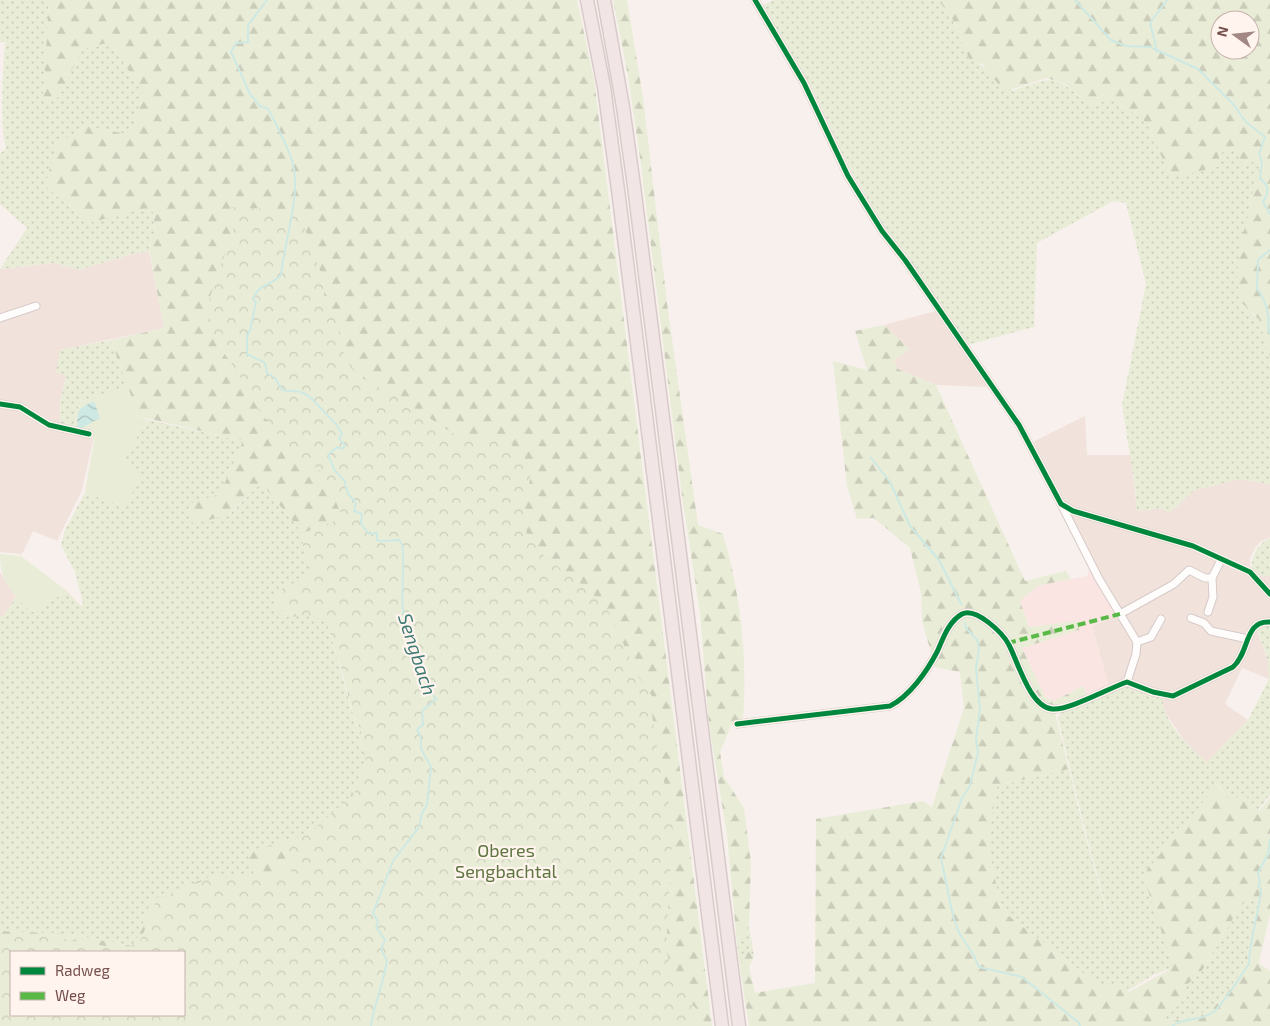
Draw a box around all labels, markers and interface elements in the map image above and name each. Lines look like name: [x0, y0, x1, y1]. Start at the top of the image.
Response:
north arrow: [1210, 10, 1260, 60]
text: N: [1212, 24, 1231, 39]
water label: Sengbach: [394, 610, 442, 698]
park label: Oberes Sengbachtal: [455, 839, 558, 882]
legend: [10, 951, 185, 1016]
text: Radweg: [55, 961, 110, 979]
text: Weg: [55, 986, 86, 1004]

